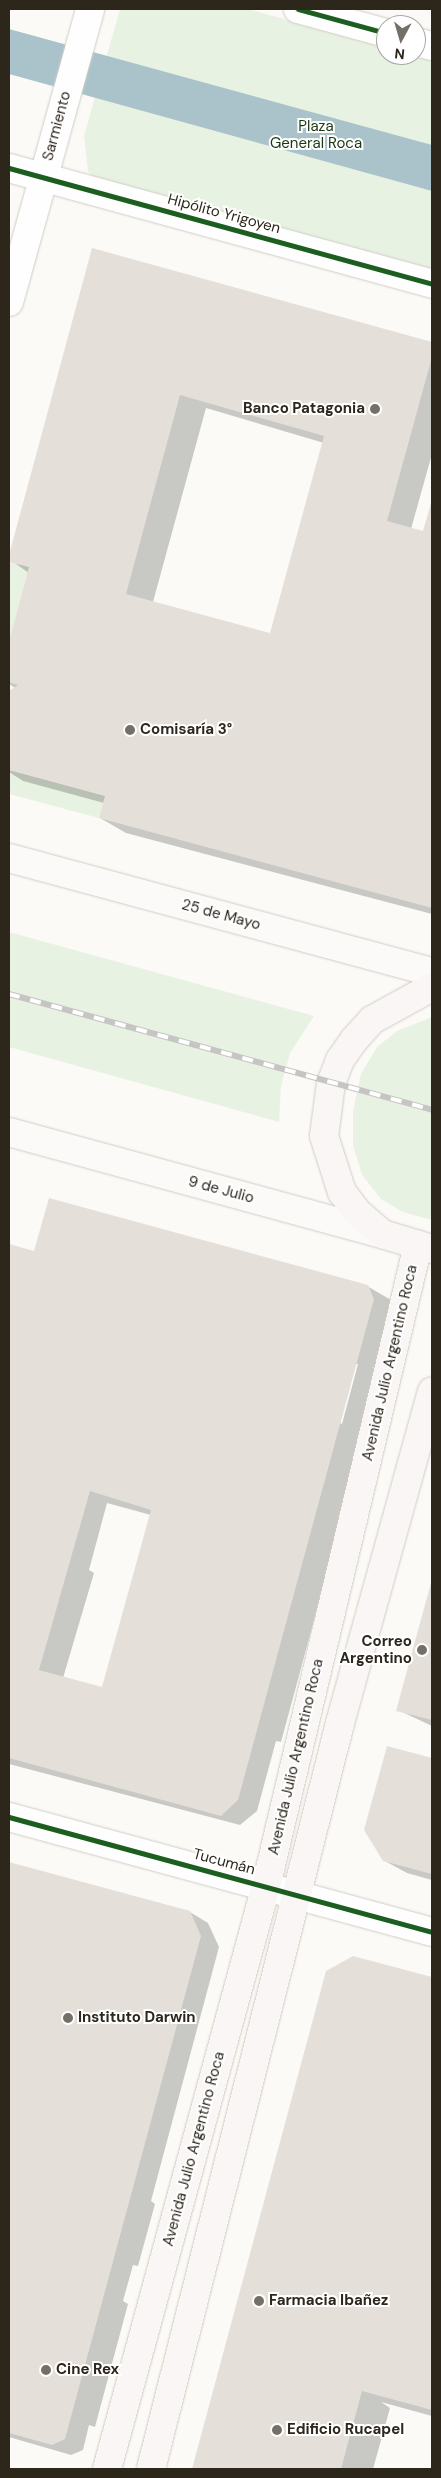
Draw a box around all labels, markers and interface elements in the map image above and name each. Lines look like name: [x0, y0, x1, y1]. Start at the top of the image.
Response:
north arrow: [376, 15, 426, 65]
text: N: [394, 44, 406, 63]
street label: Sarmiento: [39, 89, 75, 163]
park label: Plaza General Roca: [270, 117, 362, 152]
street label: Hipólito Yrigoyen: [166, 190, 282, 238]
place label: Banco Patagonia: [243, 400, 365, 418]
marker: Banco Patagonia: [369, 403, 381, 415]
place label: Comisaría 3°: [140, 721, 232, 739]
marker: Comisaría 3°: [124, 724, 136, 736]
street label: 25 de Mayo: [180, 896, 262, 934]
street label: 9 de Julio: [186, 1173, 256, 1207]
street label: Avenida Julio Argentino Roca: [359, 1263, 421, 1463]
place label: Correo Argentino: [339, 1632, 412, 1667]
marker: Correo Argentino: [416, 1644, 428, 1656]
street label: Avenida Julio Argentino Roca: [265, 1657, 327, 1857]
street label: Tucumán: [191, 1845, 257, 1879]
place label: Instituto Darwin: [78, 2009, 196, 2027]
marker: Instituto Darwin: [62, 2012, 74, 2024]
street label: Avenida Julio Argentino Roca: [159, 2050, 229, 2248]
place label: Farmacia Ibañez: [269, 2292, 388, 2310]
marker: Farmacia Ibañez: [253, 2295, 265, 2307]
place label: Cine Rex: [56, 2361, 119, 2379]
marker: Cine Rex: [40, 2364, 52, 2376]
place label: Edificio Rucapel: [287, 2421, 404, 2439]
marker: Edificio Rucapel: [271, 2424, 283, 2436]

